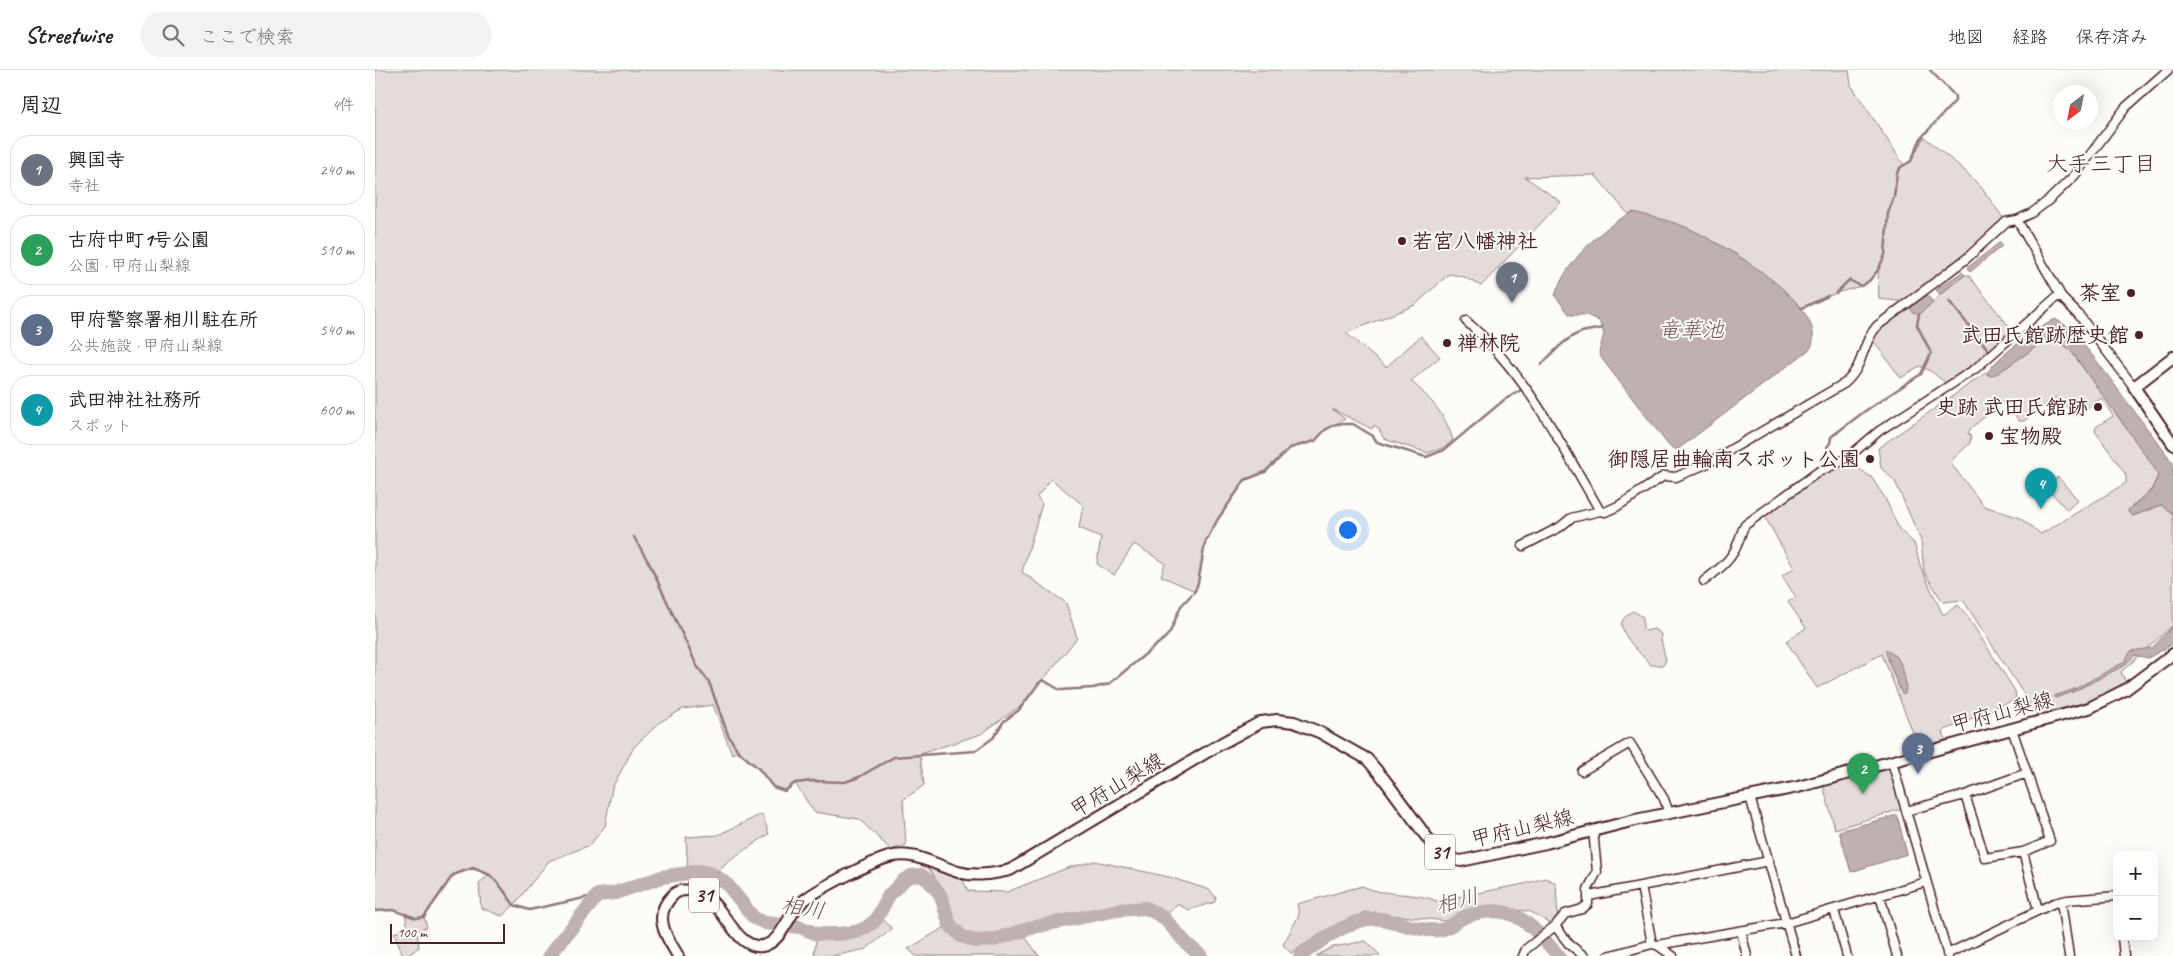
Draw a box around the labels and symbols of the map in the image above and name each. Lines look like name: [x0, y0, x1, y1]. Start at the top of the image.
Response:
north arrow: [2053, 85, 2098, 130]
district label: 大手三丁目: [2046, 150, 2156, 178]
place label: 若宮八幡神社: [1412, 228, 1538, 254]
marker: 若宮八幡神社: [1396, 235, 1408, 247]
pin: 1: [1496, 262, 1528, 303]
place label: 茶室: [2079, 280, 2121, 306]
marker: 茶室: [2125, 287, 2137, 299]
water label: 竜華池: [1658, 316, 1725, 344]
place label: 武田氏館跡歴史館: [1961, 322, 2129, 348]
marker: 武田氏館跡歴史館: [2133, 329, 2145, 341]
place label: 禅林院: [1457, 330, 1520, 356]
marker: 禅林院: [1441, 337, 1453, 349]
place label: 史跡 武田氏館跡: [1936, 394, 2088, 420]
marker: 史跡 武田氏館跡: [2092, 401, 2104, 413]
place label: 宝物殿: [1999, 423, 2062, 449]
marker: 宝物殿: [1983, 430, 1995, 442]
place label: 御隠居曲輪南スポット公園: [1608, 446, 1860, 472]
marker: 御隠居曲輪南スポット公園: [1864, 453, 1876, 465]
pin: 4: [2025, 468, 2057, 509]
your location: [1335, 517, 1361, 543]
street label: 甲府山梨線: [1948, 686, 2056, 738]
pin: 3: [1902, 733, 1934, 774]
street label: 甲府山梨線: [1065, 747, 1169, 823]
pin: 2: [1847, 753, 1879, 794]
street label: 甲府山梨線: [1468, 804, 1576, 852]
road number: 31: [1425, 834, 1455, 870]
road number: 31: [689, 878, 719, 912]
water label: 相川: [1432, 882, 1482, 920]
water label: 相川: [779, 891, 827, 925]
scale bar: [390, 921, 505, 944]

